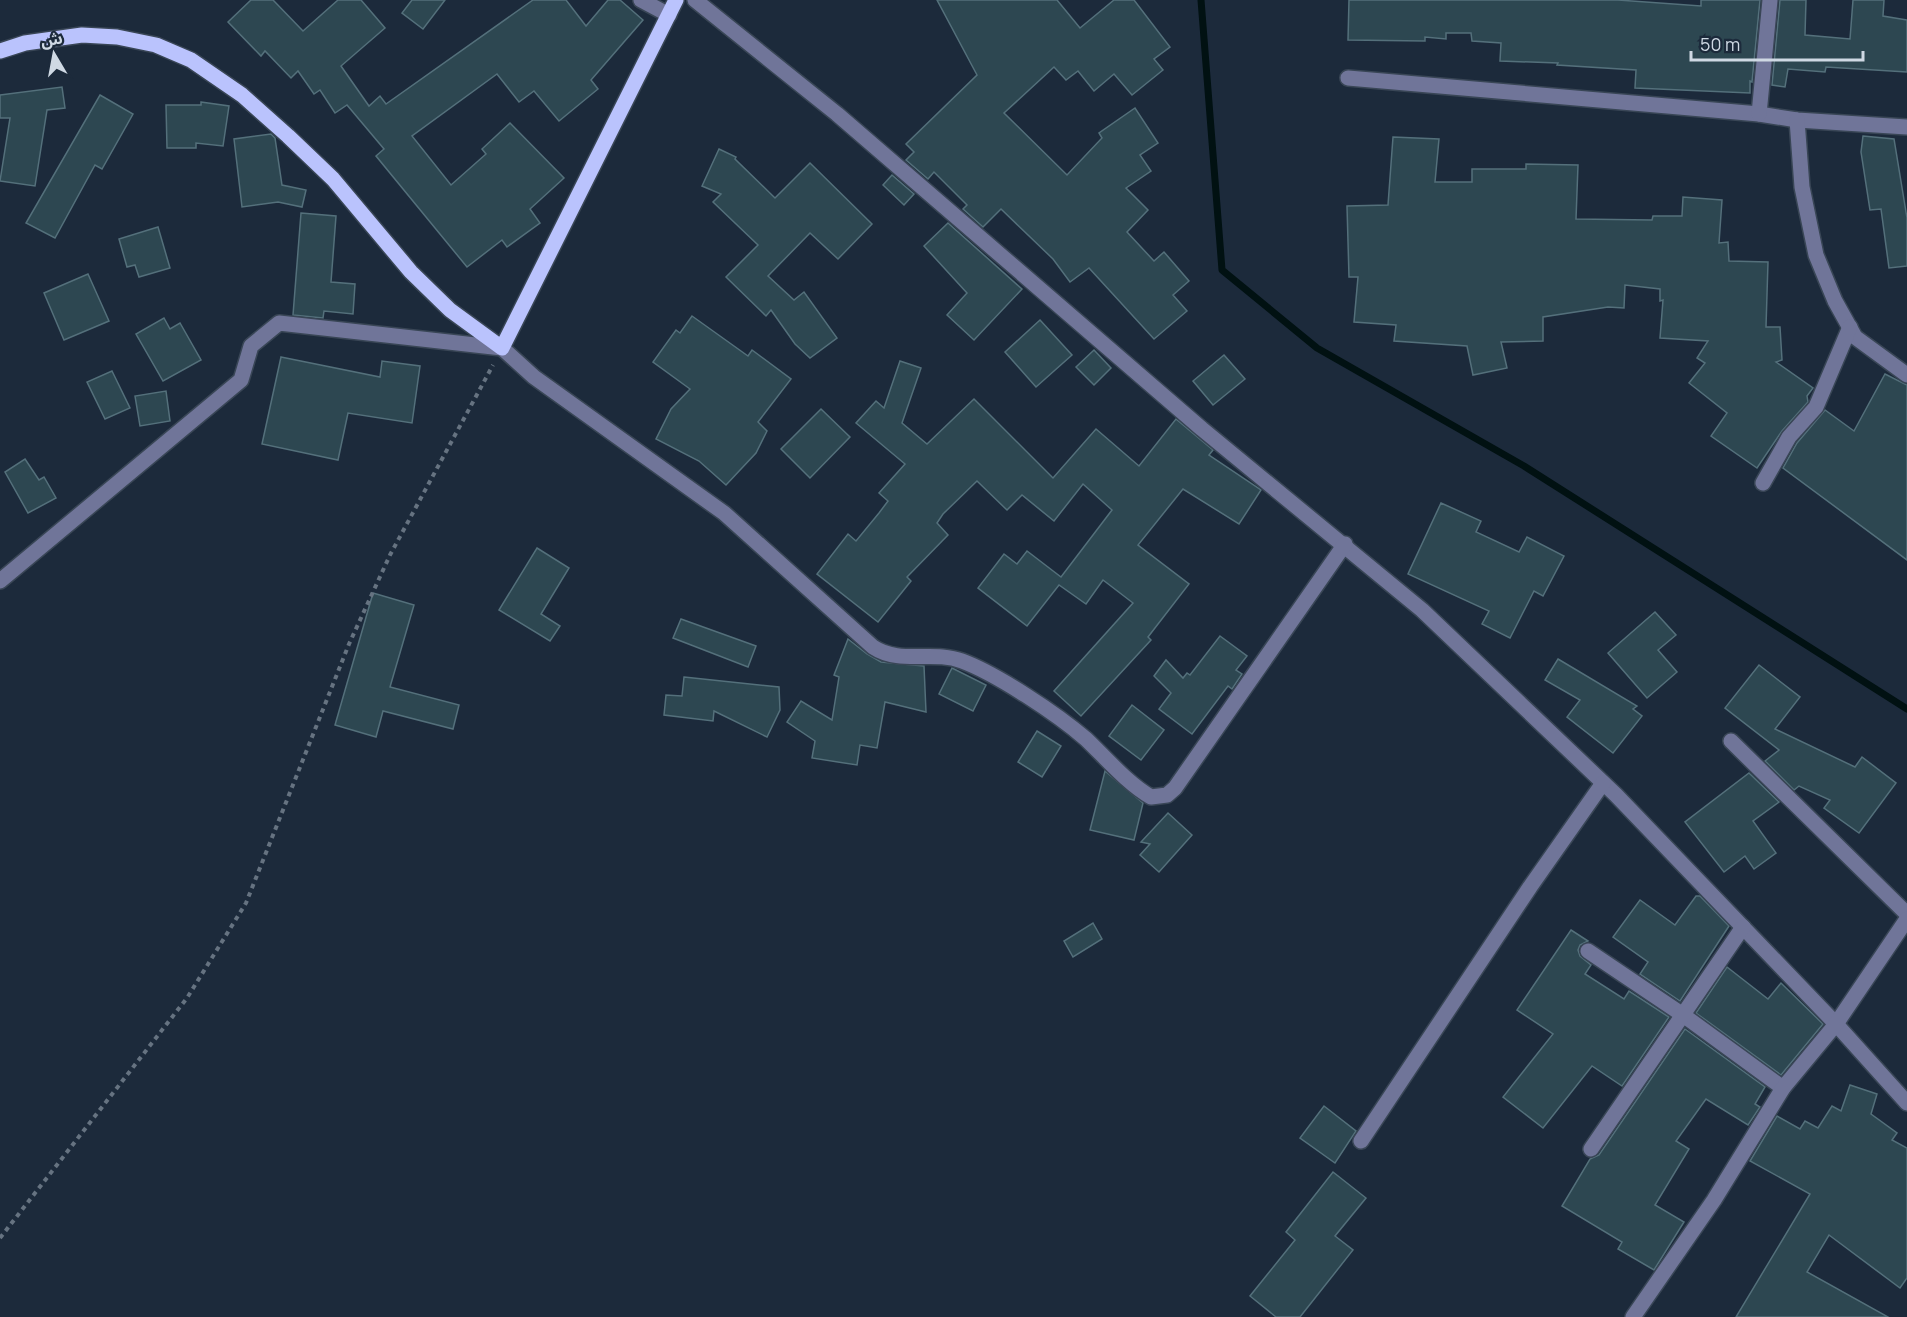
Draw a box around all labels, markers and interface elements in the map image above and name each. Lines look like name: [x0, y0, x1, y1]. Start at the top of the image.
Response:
north arrow: [24, 24, 84, 84]
scale bar: [1691, 24, 1864, 62]
text: ش: [39, 26, 64, 52]
text: 50 m: [1700, 32, 1740, 56]

